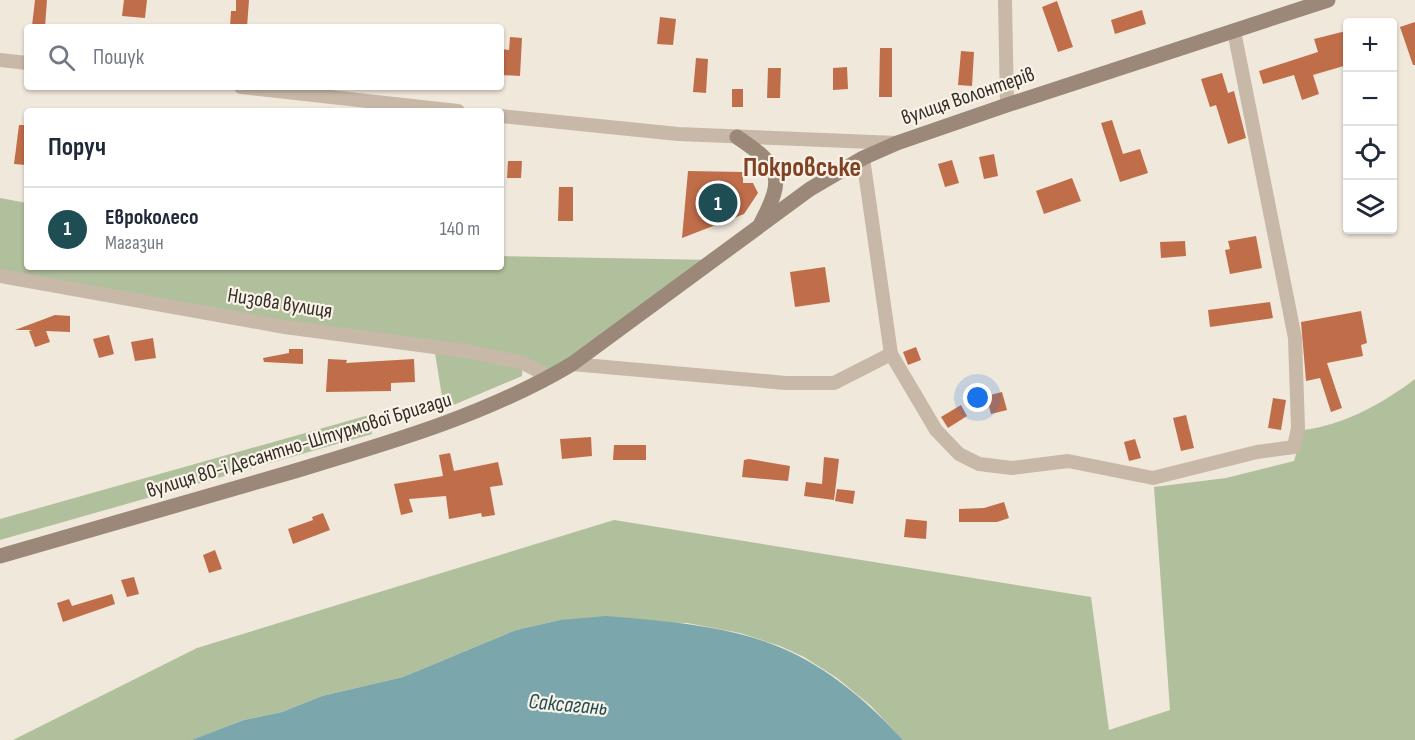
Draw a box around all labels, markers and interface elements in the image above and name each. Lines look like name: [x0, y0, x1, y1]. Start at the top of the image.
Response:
map controls: [1343, 18, 1397, 234]
button: +: [1343, 18, 1397, 72]
search box: [24, 24, 504, 90]
icon: search: [45, 41, 78, 74]
text: Пошук: [93, 44, 144, 71]
street label: вулиця Волонтерів: [898, 61, 1038, 131]
button: −: [1343, 72, 1397, 126]
button: locate: [1343, 126, 1397, 180]
text: Поруч: [48, 132, 106, 163]
district label: Покровське: [743, 152, 861, 184]
pin: 1: [698, 180, 738, 226]
button: layers: [1343, 180, 1397, 234]
text: Евроколесо: [105, 204, 199, 231]
text: 1: [64, 217, 71, 241]
text: 140 m: [440, 217, 480, 241]
text: Магазин: [105, 231, 164, 255]
street label: Низова вулиця: [226, 282, 334, 324]
your location: [963, 383, 992, 412]
street label: вулиця 80-ї Десантно-Штурмової Бригади: [144, 387, 454, 503]
water label: Саксагань: [527, 688, 609, 722]

